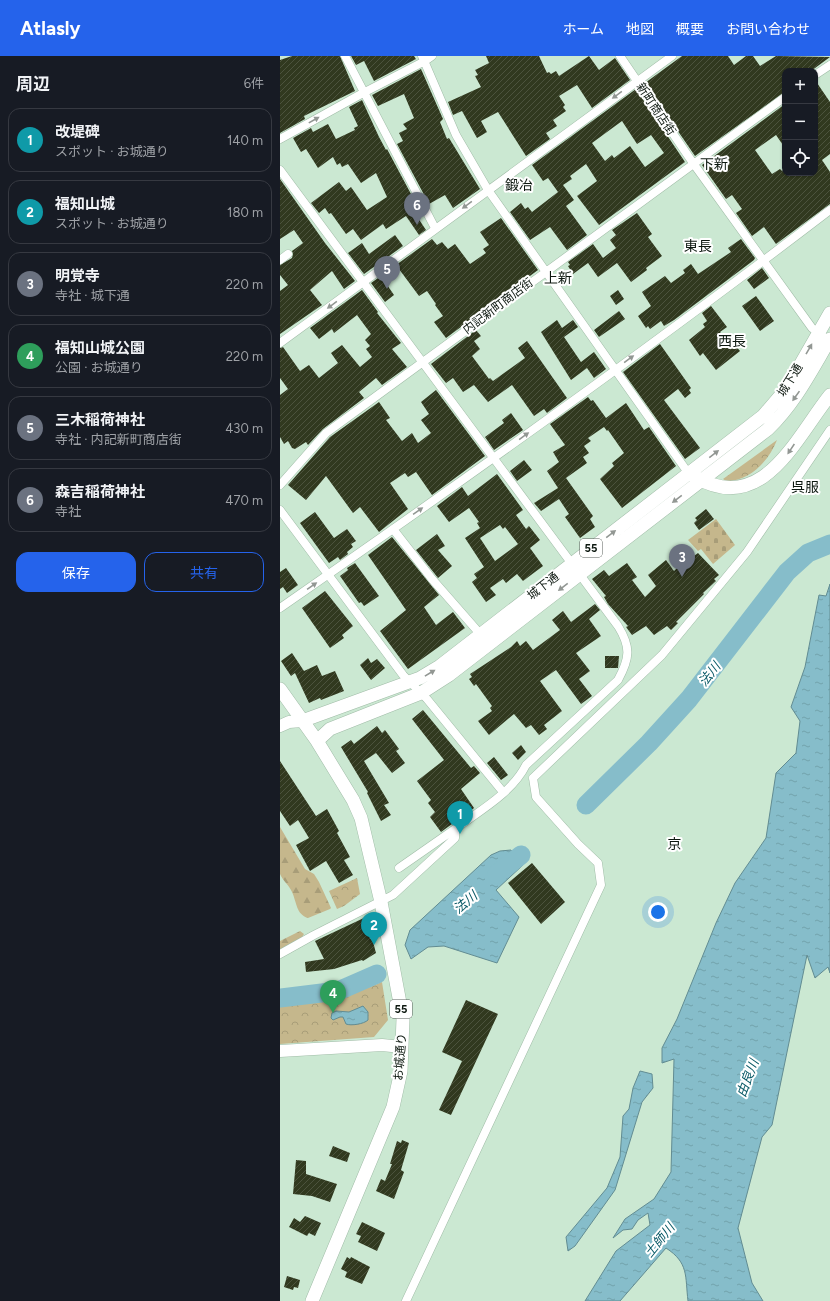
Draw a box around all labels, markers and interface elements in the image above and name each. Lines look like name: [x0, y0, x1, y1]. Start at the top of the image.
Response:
text: Atlasly: [20, 17, 80, 40]
text: ホーム: [562, 21, 604, 38]
text: 地図: [626, 21, 654, 38]
text: 概要: [676, 21, 704, 38]
text: お問い合わせ: [726, 21, 810, 38]
map controls: [782, 68, 818, 176]
button: +: [782, 68, 818, 104]
text: 周辺: [16, 74, 50, 94]
text: 6件: [244, 76, 264, 91]
street label: 新町商店街: [633, 80, 679, 138]
one-way arrow: [612, 91, 623, 99]
button: −: [782, 104, 818, 140]
one-way arrow: [308, 116, 320, 123]
text: 改堤碑: [55, 123, 100, 141]
text: 1: [27, 133, 33, 148]
text: 140 m: [227, 133, 263, 148]
button: locate: [782, 140, 818, 176]
text: スポット · お城通り: [55, 144, 169, 159]
district label: 下新: [700, 156, 728, 173]
district label: 鍛冶: [505, 177, 533, 194]
pin: 6: [404, 192, 430, 225]
text: 福知山城: [55, 195, 115, 213]
one-way arrow: [462, 201, 472, 209]
text: 2: [26, 205, 34, 220]
text: 180 m: [227, 205, 263, 220]
text: スポット · お城通り: [55, 216, 169, 231]
district label: 東長: [684, 238, 712, 255]
pin: 5: [374, 256, 400, 289]
text: 明覚寺: [55, 267, 100, 285]
district label: 上新: [544, 270, 572, 287]
street label: 内記新町商店街: [460, 275, 536, 337]
text: 3: [26, 277, 34, 292]
text: 220 m: [226, 277, 263, 292]
text: 寺社 · 城下通: [55, 288, 130, 303]
one-way arrow: [327, 301, 338, 309]
district label: 西長: [718, 333, 746, 350]
text: 福知山城公園: [55, 339, 145, 357]
one-way arrow: [806, 343, 813, 355]
text: 4: [26, 349, 34, 364]
text: 220 m: [226, 349, 263, 364]
one-way arrow: [624, 355, 635, 363]
text: 公園 · お城通り: [55, 360, 143, 375]
street label: 城下通: [775, 361, 805, 399]
one-way arrow: [792, 391, 800, 402]
text: 三木稲荷神社: [55, 411, 145, 429]
text: 5: [26, 421, 34, 436]
text: 430 m: [225, 421, 263, 436]
text: 寺社 · 内記新町商店街: [55, 432, 182, 447]
one-way arrow: [519, 432, 530, 440]
one-way arrow: [787, 444, 795, 454]
one-way arrow: [708, 450, 719, 459]
district label: 呉服: [791, 479, 819, 496]
text: 森吉稲荷神社: [55, 483, 145, 501]
text: 6: [26, 493, 34, 508]
text: 470 m: [225, 493, 263, 508]
one-way arrow: [672, 495, 683, 504]
text: 寺社: [55, 504, 81, 519]
one-way arrow: [413, 507, 424, 515]
one-way arrow: [605, 529, 616, 538]
road number: 55: [580, 539, 602, 557]
pin: 3: [669, 544, 695, 577]
button: 保存: [16, 552, 136, 592]
button: 共有: [144, 552, 264, 592]
street label: 城下通: [525, 569, 561, 603]
one-way arrow: [307, 582, 317, 590]
one-way arrow: [558, 582, 569, 591]
water label: 法川: [695, 658, 725, 689]
one-way arrow: [424, 669, 436, 676]
pin: 1: [447, 801, 473, 834]
district label: 京: [667, 836, 681, 853]
water label: 法川: [451, 887, 482, 916]
your location: [648, 902, 668, 922]
pin: 2: [361, 912, 387, 945]
pin: 4: [320, 980, 346, 1013]
road number: 55: [390, 1000, 412, 1018]
street label: お城通り: [391, 1032, 409, 1082]
water label: 由良川: [733, 1055, 762, 1099]
water label: 土師川: [641, 1219, 679, 1260]

